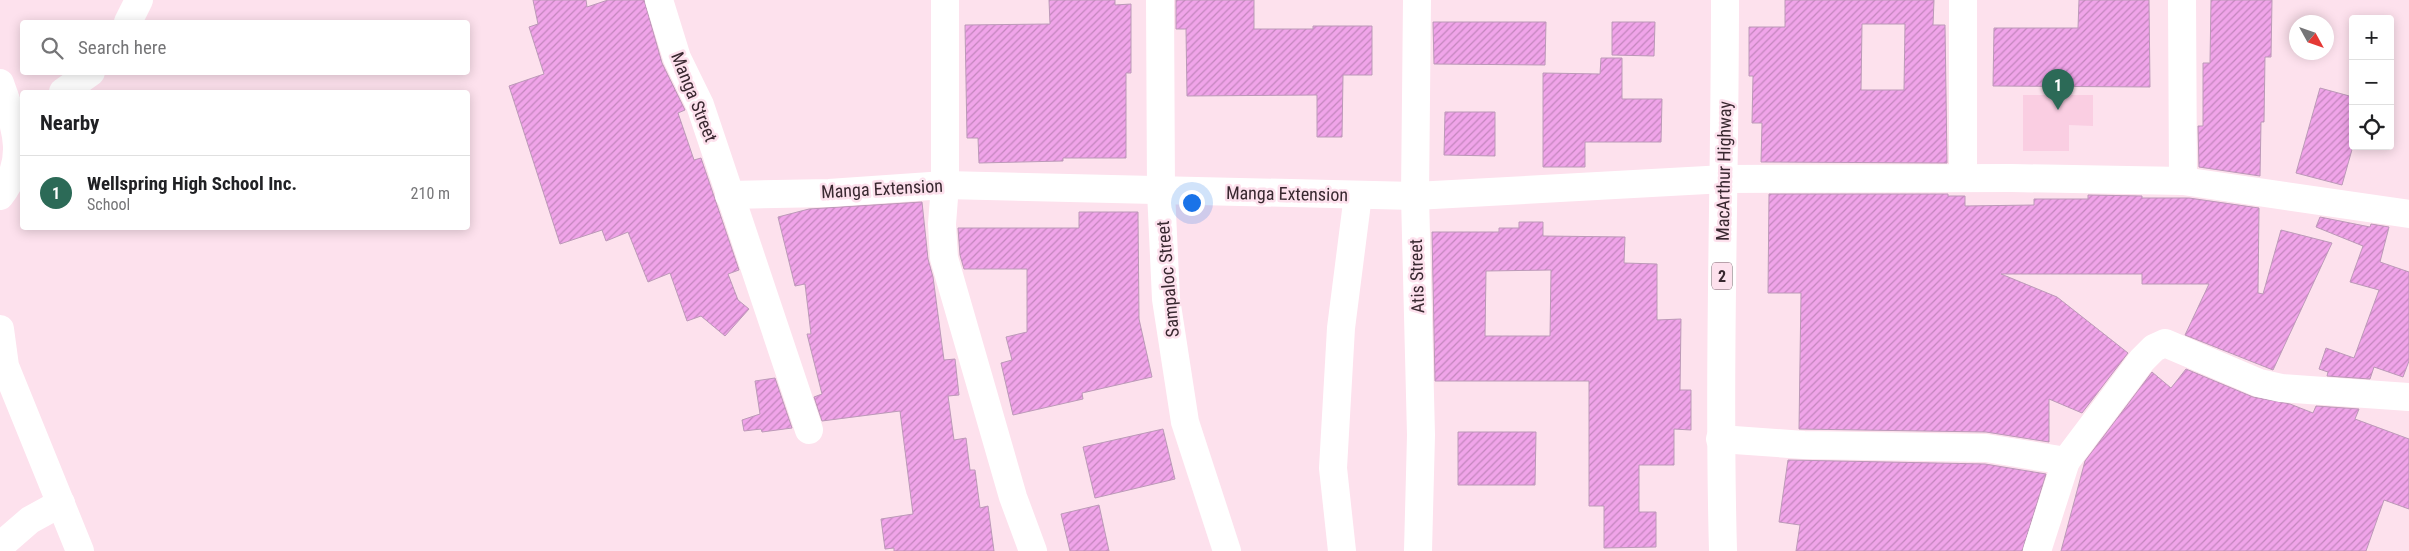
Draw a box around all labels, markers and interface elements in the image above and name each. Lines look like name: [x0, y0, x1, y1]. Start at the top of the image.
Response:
north arrow: [2289, 15, 2334, 60]
map controls: [2349, 15, 2394, 150]
button: +: [2349, 15, 2394, 60]
search box: [20, 20, 470, 75]
icon: search: [38, 34, 66, 62]
text: Search here: [78, 36, 166, 59]
street label: Manga Street: [667, 49, 722, 145]
button: −: [2349, 60, 2394, 105]
pin: 1: [2042, 69, 2074, 110]
street label: MacArthur Highway: [1712, 100, 1735, 241]
button: locate: [2349, 105, 2394, 150]
text: Nearby: [40, 111, 99, 135]
text: Wellspring High School Inc.: [87, 172, 297, 195]
street label: Manga Extension: [821, 175, 943, 202]
street label: Manga Extension: [1226, 182, 1348, 205]
text: 1: [52, 184, 60, 203]
text: 210 m: [411, 184, 450, 203]
your location: [1179, 190, 1205, 216]
text: School: [87, 195, 130, 214]
street label: Sampaloc Street: [1152, 220, 1183, 338]
street label: Atis Street: [1405, 239, 1428, 313]
road number: 2: [1712, 262, 1732, 290]

